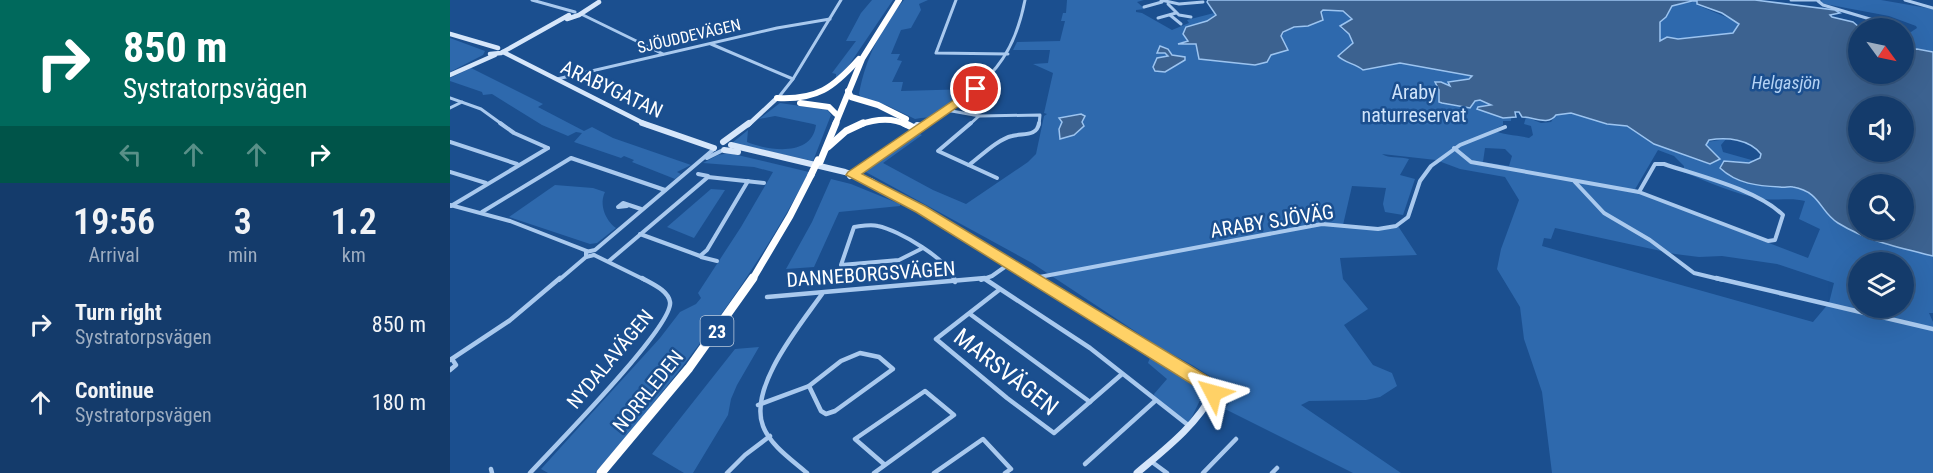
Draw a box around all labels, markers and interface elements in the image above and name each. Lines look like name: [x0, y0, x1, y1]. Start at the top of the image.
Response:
street label: SJÖUDDEVÄGEN: [635, 15, 743, 57]
north arrow: [1848, 18, 1914, 84]
map controls: [1848, 18, 1914, 318]
text: 850 m: [123, 23, 228, 72]
icon: right: [24, 24, 102, 102]
street label: ARABYGATAN: [557, 55, 667, 123]
pin: [950, 63, 1001, 114]
icon: arrive: [959, 72, 992, 105]
water label: Helgasjön: [1751, 72, 1821, 93]
text: Systratorpsvägen: [123, 73, 308, 105]
park label: Araby naturreservat: [1362, 80, 1467, 127]
button: sound: [1848, 96, 1914, 162]
icon: left: [114, 138, 147, 171]
icon: ahead: [177, 138, 210, 171]
icon: ahead: [240, 138, 273, 171]
icon: right: [303, 138, 336, 171]
button: search: [1848, 174, 1914, 240]
street label: ARABY SJÖVÄG: [1209, 199, 1335, 243]
text: 19:56: [73, 201, 155, 243]
text: 3: [234, 201, 252, 243]
text: 1.2: [330, 201, 377, 243]
text: Arrival: [89, 243, 139, 267]
text: min: [228, 243, 257, 267]
text: km: [342, 243, 366, 267]
button: layers: [1848, 252, 1914, 318]
street label: DANNEBORGSVÄGEN: [786, 256, 956, 292]
text: Turn right: [75, 300, 162, 325]
street label: NYDALAVÄGEN: [562, 305, 658, 413]
icon: right: [24, 308, 57, 341]
text: 850 m: [372, 312, 426, 337]
road number: 23: [700, 316, 734, 346]
street label: MARSVÄGEN: [948, 323, 1064, 421]
text: Systratorpsvägen: [75, 325, 212, 349]
street label: NORRLEDEN: [608, 345, 688, 437]
position arrow: [1181, 361, 1245, 425]
text: Continue: [75, 378, 154, 403]
icon: ahead: [24, 386, 57, 419]
text: 180 m: [372, 390, 426, 415]
text: Systratorpsvägen: [75, 403, 212, 427]

